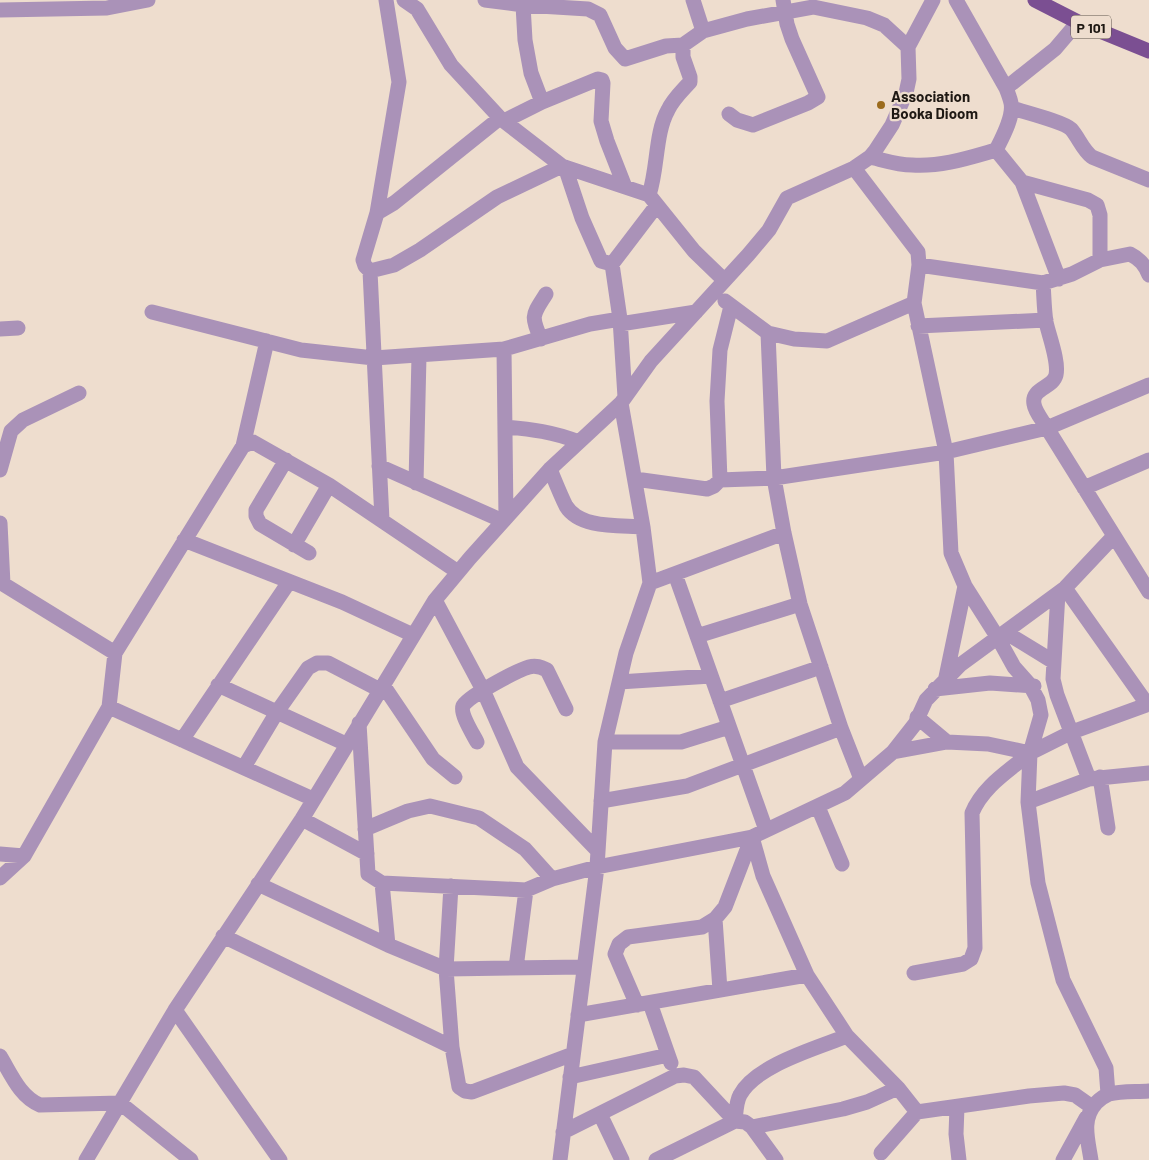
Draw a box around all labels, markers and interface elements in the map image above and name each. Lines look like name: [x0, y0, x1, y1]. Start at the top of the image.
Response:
road number: P 101: [1071, 16, 1111, 38]
place label: Association Booka Dioom: [891, 87, 978, 122]
marker: Association Booka Dioom: [875, 99, 887, 111]

